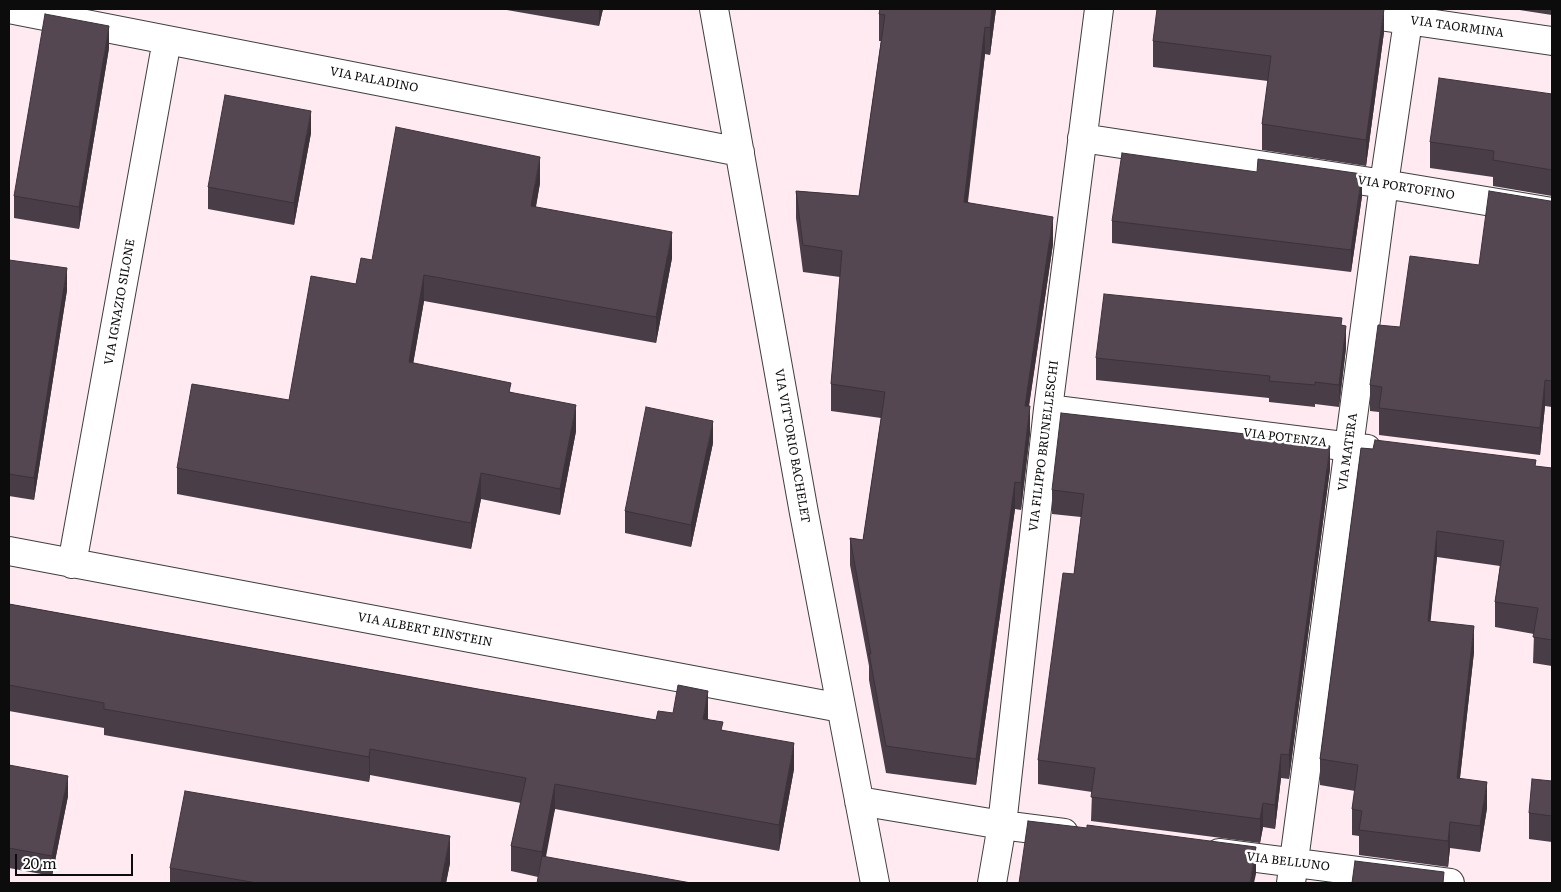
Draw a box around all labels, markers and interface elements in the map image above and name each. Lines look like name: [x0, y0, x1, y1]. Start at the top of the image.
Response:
street label: VIA TAORMINA: [1409, 13, 1505, 41]
street label: VIA PALADINO: [329, 64, 419, 96]
street label: VIA PORTOFINO: [1356, 173, 1456, 203]
street label: VIA IGNAZIO SILONE: [102, 238, 138, 366]
street label: VIA FILIPPO BRUNELLESCHI: [1026, 359, 1062, 533]
street label: VIA VITTORIO BACHELET: [771, 368, 813, 524]
street label: VIA MATERA: [1335, 412, 1361, 492]
street label: VIA POTENZA: [1242, 426, 1328, 450]
street label: VIA ALBERT EINSTEIN: [356, 610, 494, 650]
scale bar: [18, 844, 135, 876]
street label: VIA BELLUNO: [1245, 850, 1331, 874]
text: 20 m: [23, 851, 57, 874]

